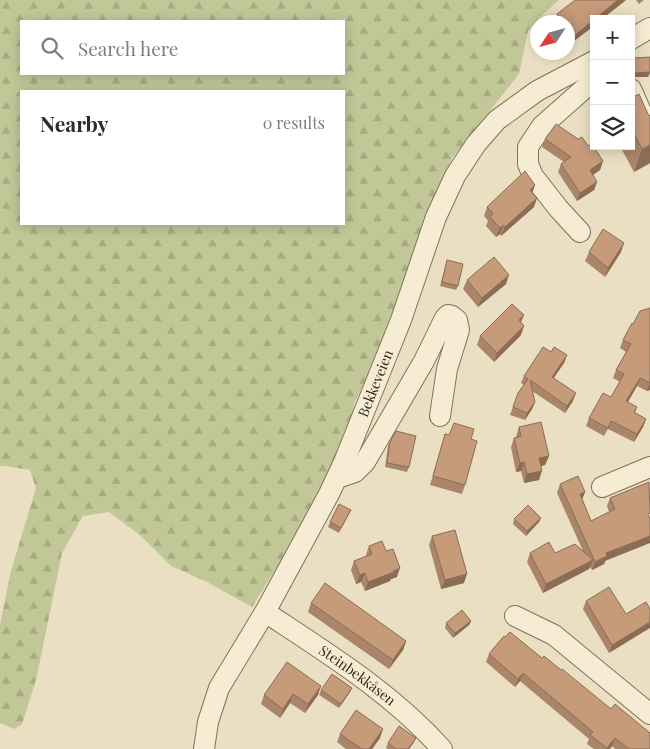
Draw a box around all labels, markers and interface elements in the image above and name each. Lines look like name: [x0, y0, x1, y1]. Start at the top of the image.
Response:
north arrow: [530, 15, 575, 60]
map controls: [590, 15, 635, 150]
button: +: [590, 15, 635, 60]
search box: [20, 20, 345, 75]
icon: search: [38, 34, 66, 62]
text: Search here: [78, 35, 178, 61]
button: −: [590, 60, 635, 105]
button: layers: [590, 105, 635, 150]
text: Nearby: [40, 109, 109, 137]
text: 0 results: [263, 112, 325, 133]
street label: Bekkeveien: [353, 346, 397, 420]
street label: Steinbekkåsen: [316, 640, 400, 710]

